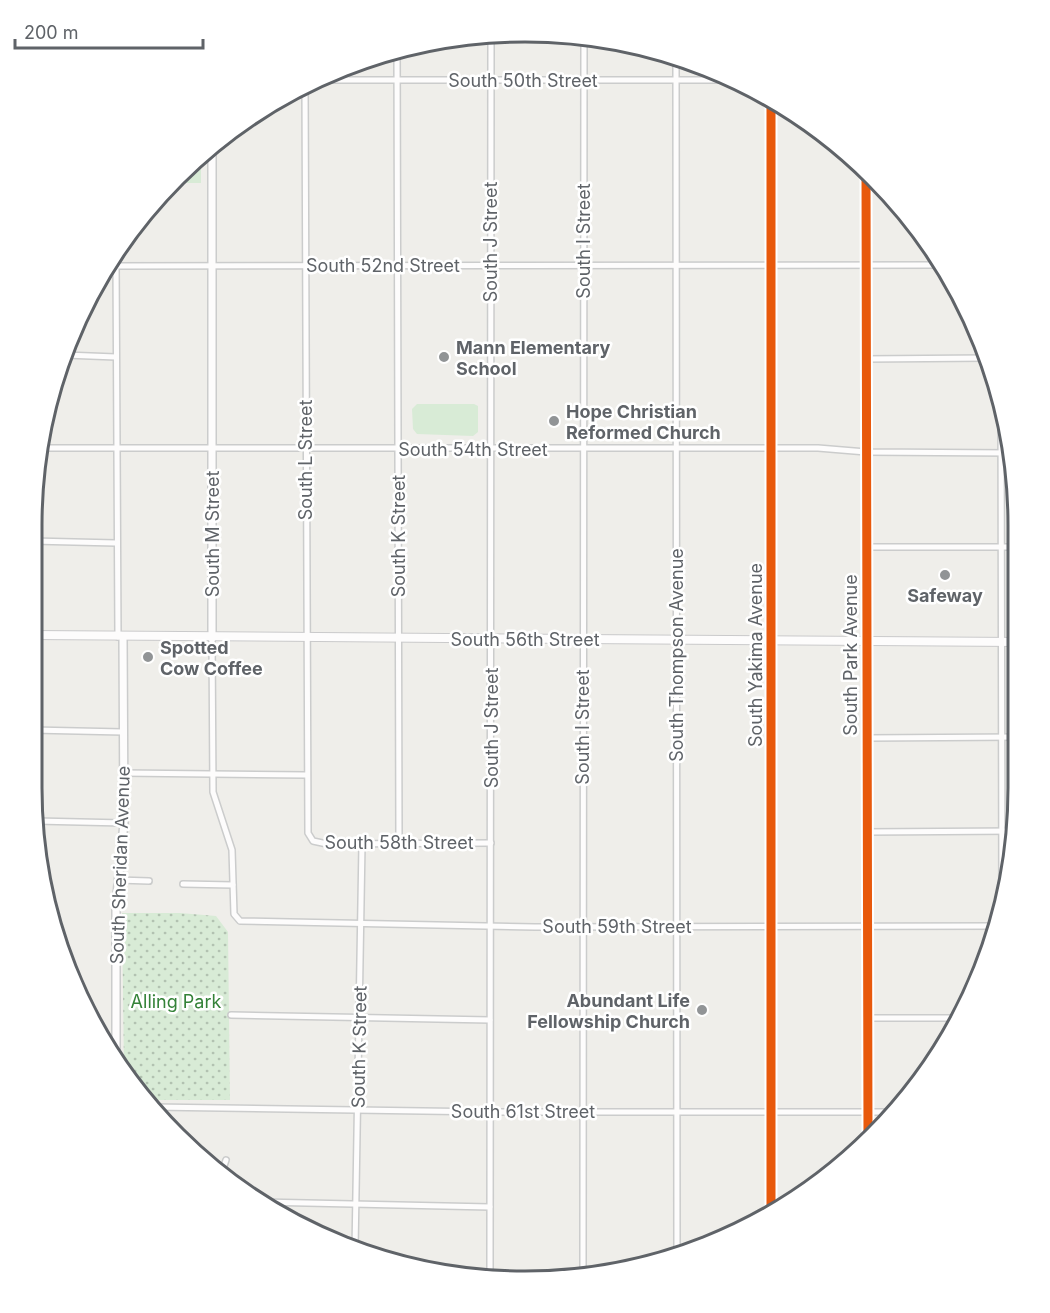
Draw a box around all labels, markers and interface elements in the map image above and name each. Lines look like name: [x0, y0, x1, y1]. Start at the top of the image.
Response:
scale bar: [15, 12, 202, 50]
text: 200 m: [24, 22, 79, 43]
street label: South 50th Street: [448, 70, 598, 91]
street label: South J Street: [480, 182, 501, 302]
street label: South I Street: [573, 183, 594, 299]
street label: South 52nd Street: [306, 255, 460, 276]
place label: Mann Elementary School: [456, 337, 611, 379]
marker: Mann Elementary School: [437, 350, 451, 364]
street label: South L Street: [295, 400, 316, 520]
place label: Hope Christian Reformed Church: [566, 401, 721, 443]
marker: Hope Christian Reformed Church: [547, 414, 561, 428]
street label: South 54th Street: [398, 439, 548, 460]
street label: South M Street: [202, 471, 223, 597]
street label: South K Street: [388, 475, 409, 597]
street label: South Thompson Avenue: [666, 548, 687, 762]
street label: South Yakima Avenue: [745, 563, 766, 747]
marker: Safeway: [938, 568, 952, 582]
street label: South Park Avenue: [840, 574, 861, 736]
place label: Safeway: [907, 585, 983, 606]
street label: South 56th Street: [450, 629, 600, 650]
place label: Spotted Cow Coffee: [160, 637, 263, 679]
marker: Spotted Cow Coffee: [141, 650, 155, 664]
street label: South J Street: [481, 668, 502, 788]
street label: South I Street: [572, 669, 593, 785]
street label: South Sheridan Avenue: [106, 765, 134, 965]
street label: South 58th Street: [324, 832, 474, 853]
street label: South 59th Street: [542, 916, 692, 937]
street label: South K Street: [347, 985, 371, 1108]
place label: Abundant Life Fellowship Church: [527, 990, 690, 1032]
park label: Alling Park: [131, 991, 222, 1012]
marker: Abundant Life Fellowship Church: [695, 1003, 709, 1017]
street label: South 61st Street: [451, 1101, 595, 1122]

